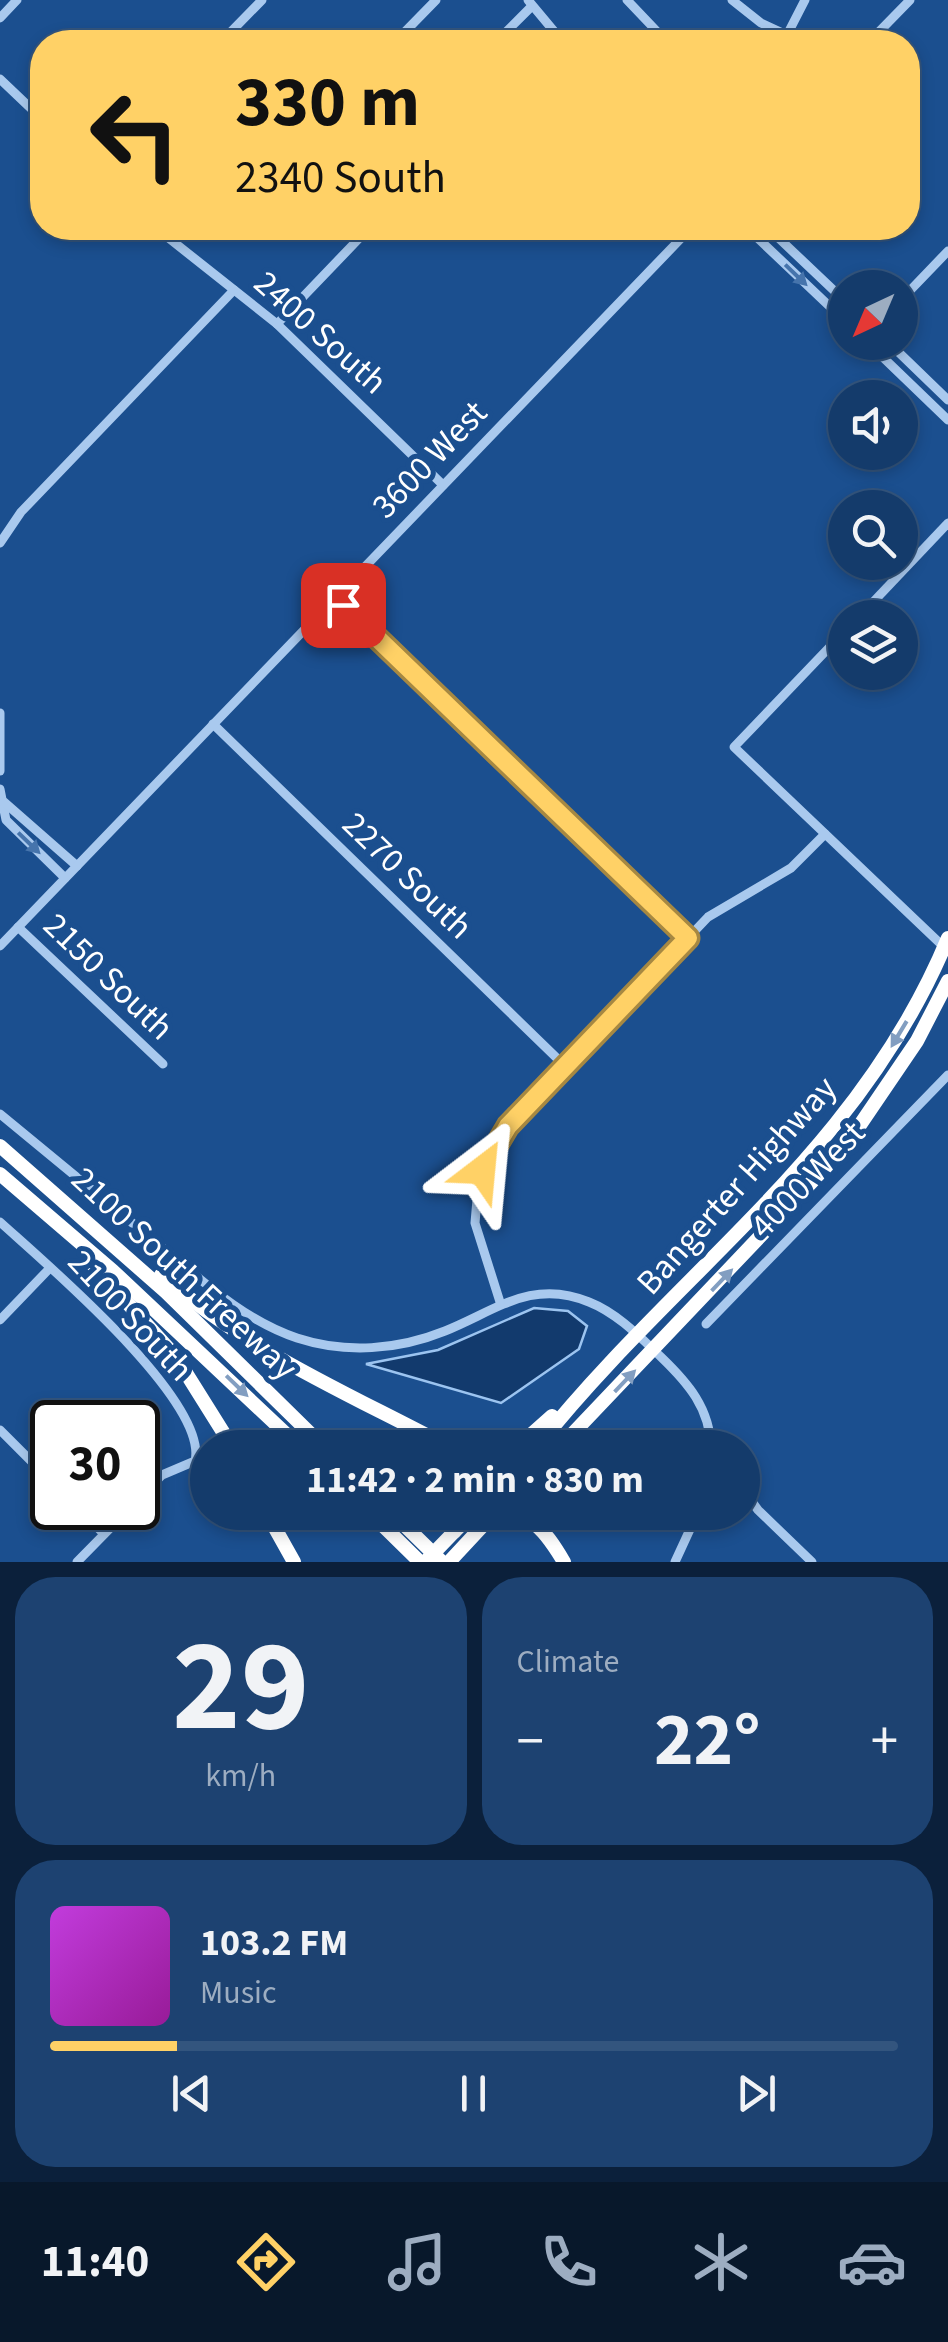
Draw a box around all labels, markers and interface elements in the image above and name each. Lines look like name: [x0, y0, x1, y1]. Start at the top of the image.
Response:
text: 330 m: [235, 53, 420, 153]
icon: left: [70, 70, 200, 200]
text: 2340 South: [235, 146, 446, 210]
street label: 2400 South: [243, 259, 398, 406]
one-way arrow: [783, 262, 807, 286]
north arrow: [828, 270, 918, 360]
map controls: [828, 270, 918, 690]
button: sound: [828, 380, 918, 470]
street label: 3600 West: [361, 389, 499, 530]
button: search: [828, 490, 918, 580]
pin: [301, 563, 386, 648]
icon: arrive: [316, 578, 371, 633]
button: layers: [828, 600, 918, 690]
street label: 2270 South: [331, 801, 484, 951]
one-way arrow: [16, 831, 40, 854]
street label: 2150 South: [32, 902, 185, 1052]
one-way arrow: [891, 1020, 908, 1048]
street label: Bangerter Highway: [625, 1065, 849, 1306]
street label: 4000 West: [739, 1109, 877, 1250]
position arrow: [430, 1118, 534, 1222]
street label: 2100 South Freeway: [63, 1158, 307, 1388]
street label: 2100 South: [60, 1241, 202, 1389]
one-way arrow: [710, 1268, 733, 1292]
one-way arrow: [613, 1369, 636, 1393]
one-way arrow: [225, 1374, 249, 1398]
speed limit sign: 30: [30, 1400, 160, 1530]
text: 11:42 · 2 min · 830 m: [306, 1453, 644, 1507]
text: 29: [172, 1595, 309, 1780]
text: Climate: [517, 1639, 619, 1685]
text: 22°: [654, 1687, 761, 1794]
text: −: [517, 1703, 544, 1781]
text: +: [871, 1703, 898, 1781]
text: km/h: [205, 1753, 276, 1799]
text: 103.2 FM: [200, 1916, 348, 1970]
text: Music: [200, 1970, 277, 2016]
icon: previous: [164, 2066, 219, 2121]
icon: pause: [446, 2066, 501, 2121]
icon: next: [729, 2066, 784, 2121]
icon: directions: [231, 2227, 301, 2297]
icon: music: [382, 2227, 452, 2297]
icon: phone: [534, 2227, 604, 2297]
icon: climate: [686, 2227, 756, 2297]
icon: car: [837, 2227, 907, 2297]
text: 11:40: [41, 2230, 149, 2294]

